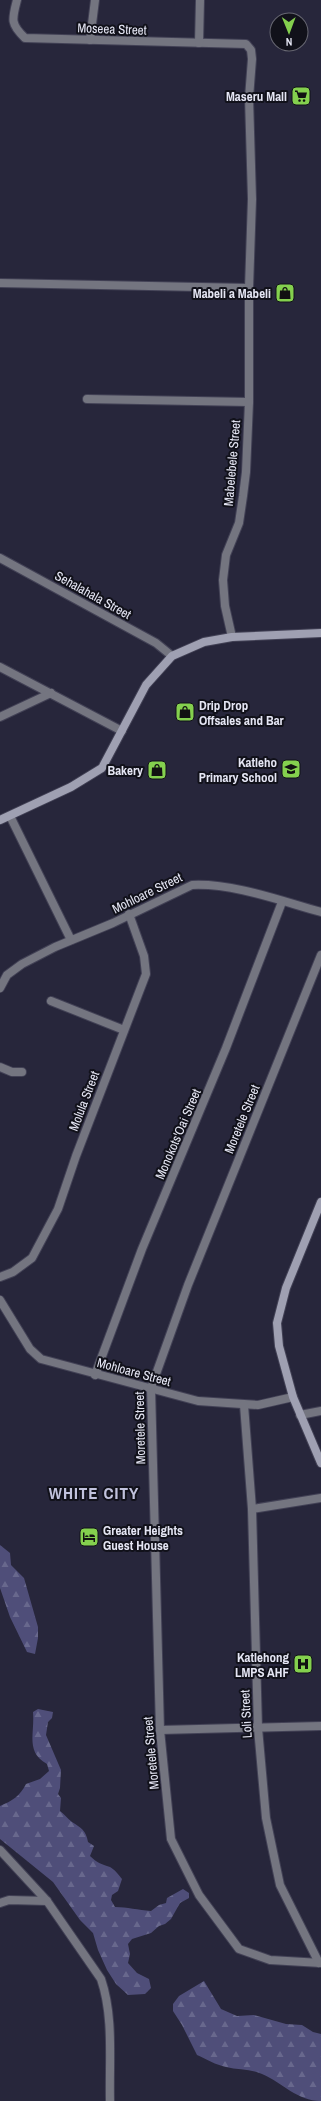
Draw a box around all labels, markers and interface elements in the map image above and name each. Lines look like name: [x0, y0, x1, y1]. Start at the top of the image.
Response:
north arrow: [269, 12, 309, 52]
street label: Moseea Street: [77, 19, 147, 39]
text: N: [286, 35, 293, 49]
supermarket icon: Maseru Mall: [290, 85, 312, 107]
place label: Maseru Mall: [226, 88, 287, 105]
shop icon: Mabeli a Mabeli: [274, 282, 296, 304]
place label: Mabeli a Mabeli: [193, 285, 271, 302]
street label: Mabelebele Street: [220, 419, 244, 507]
street label: Sehalahala Street: [52, 567, 134, 623]
place label: Drip Drop Offsales and Bar: [199, 697, 285, 729]
shop icon: Drip Drop Offsales and Bar: [174, 701, 196, 723]
place label: Katleho Primary School: [199, 754, 277, 786]
school or university icon: Katleho Primary School: [280, 758, 302, 780]
shop icon: Bakery: [146, 759, 168, 781]
place label: Bakery: [107, 762, 143, 779]
street label: Mohloare Street: [109, 869, 185, 917]
street label: Molula Street: [65, 1069, 103, 1133]
street label: Moretele Street: [220, 1082, 264, 1156]
street label: Monokots'Oai Street: [151, 1086, 205, 1182]
street label: Mohloare Street: [95, 1354, 173, 1390]
street label: Moretele Street: [131, 1391, 149, 1465]
district label: WHITE CITY: [49, 1481, 139, 1504]
place label: Greater Heights Guest House: [103, 1522, 183, 1554]
hotel icon: Greater Heights Guest House: [78, 1526, 100, 1548]
place label: Katlehong LMPS AHF: [235, 1649, 289, 1681]
hospital icon: Katlehong LMPS AHF: [292, 1653, 314, 1675]
street label: Loli Street: [236, 1689, 256, 1739]
street label: Moretele Street: [139, 1716, 163, 1790]

